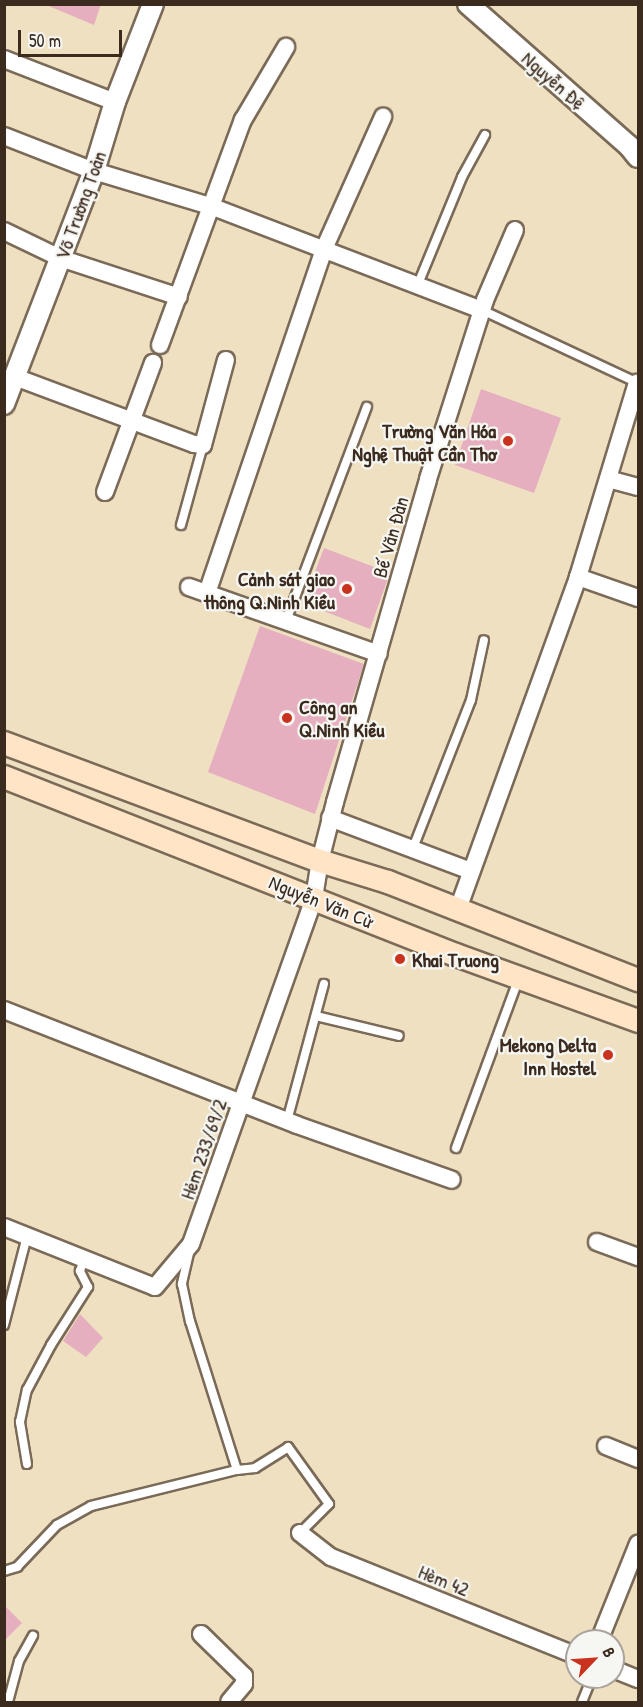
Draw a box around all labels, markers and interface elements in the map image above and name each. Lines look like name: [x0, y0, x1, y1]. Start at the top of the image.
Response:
scale bar: [21, 18, 124, 56]
text: 50 m: [29, 28, 61, 53]
street label: Nguyễn Đệ: [517, 46, 591, 114]
street label: Võ Trường Toản: [49, 147, 111, 263]
place label: Trường Văn Hóa Nghệ Thuật Cần Thơ: [352, 418, 496, 465]
marker: Trường Văn Hóa Nghệ Thuật Cần Thơ: [501, 434, 515, 448]
street label: Bế Văn Đàn: [367, 494, 413, 580]
place label: Cảnh sát giao thông Q.Ninh Kiều: [204, 566, 335, 613]
marker: Cảnh sát giao thông Q.Ninh Kiều: [340, 582, 354, 596]
place label: Công an Q.Ninh Kiều: [299, 694, 384, 741]
marker: Công an Q.Ninh Kiều: [280, 711, 294, 725]
street label: Nguyễn Văn Cừ: [266, 869, 376, 933]
place label: Khai Truong: [412, 947, 499, 971]
marker: Khai Truong: [393, 952, 407, 966]
place label: Mekong Delta Inn Hostel: [500, 1032, 596, 1079]
marker: Mekong Delta Inn Hostel: [601, 1048, 615, 1062]
street label: Hẻm 233/69/2: [175, 1096, 231, 1202]
street label: Hèm 42: [415, 1559, 473, 1601]
north arrow: [565, 1629, 625, 1689]
text: B: [598, 1644, 621, 1661]

